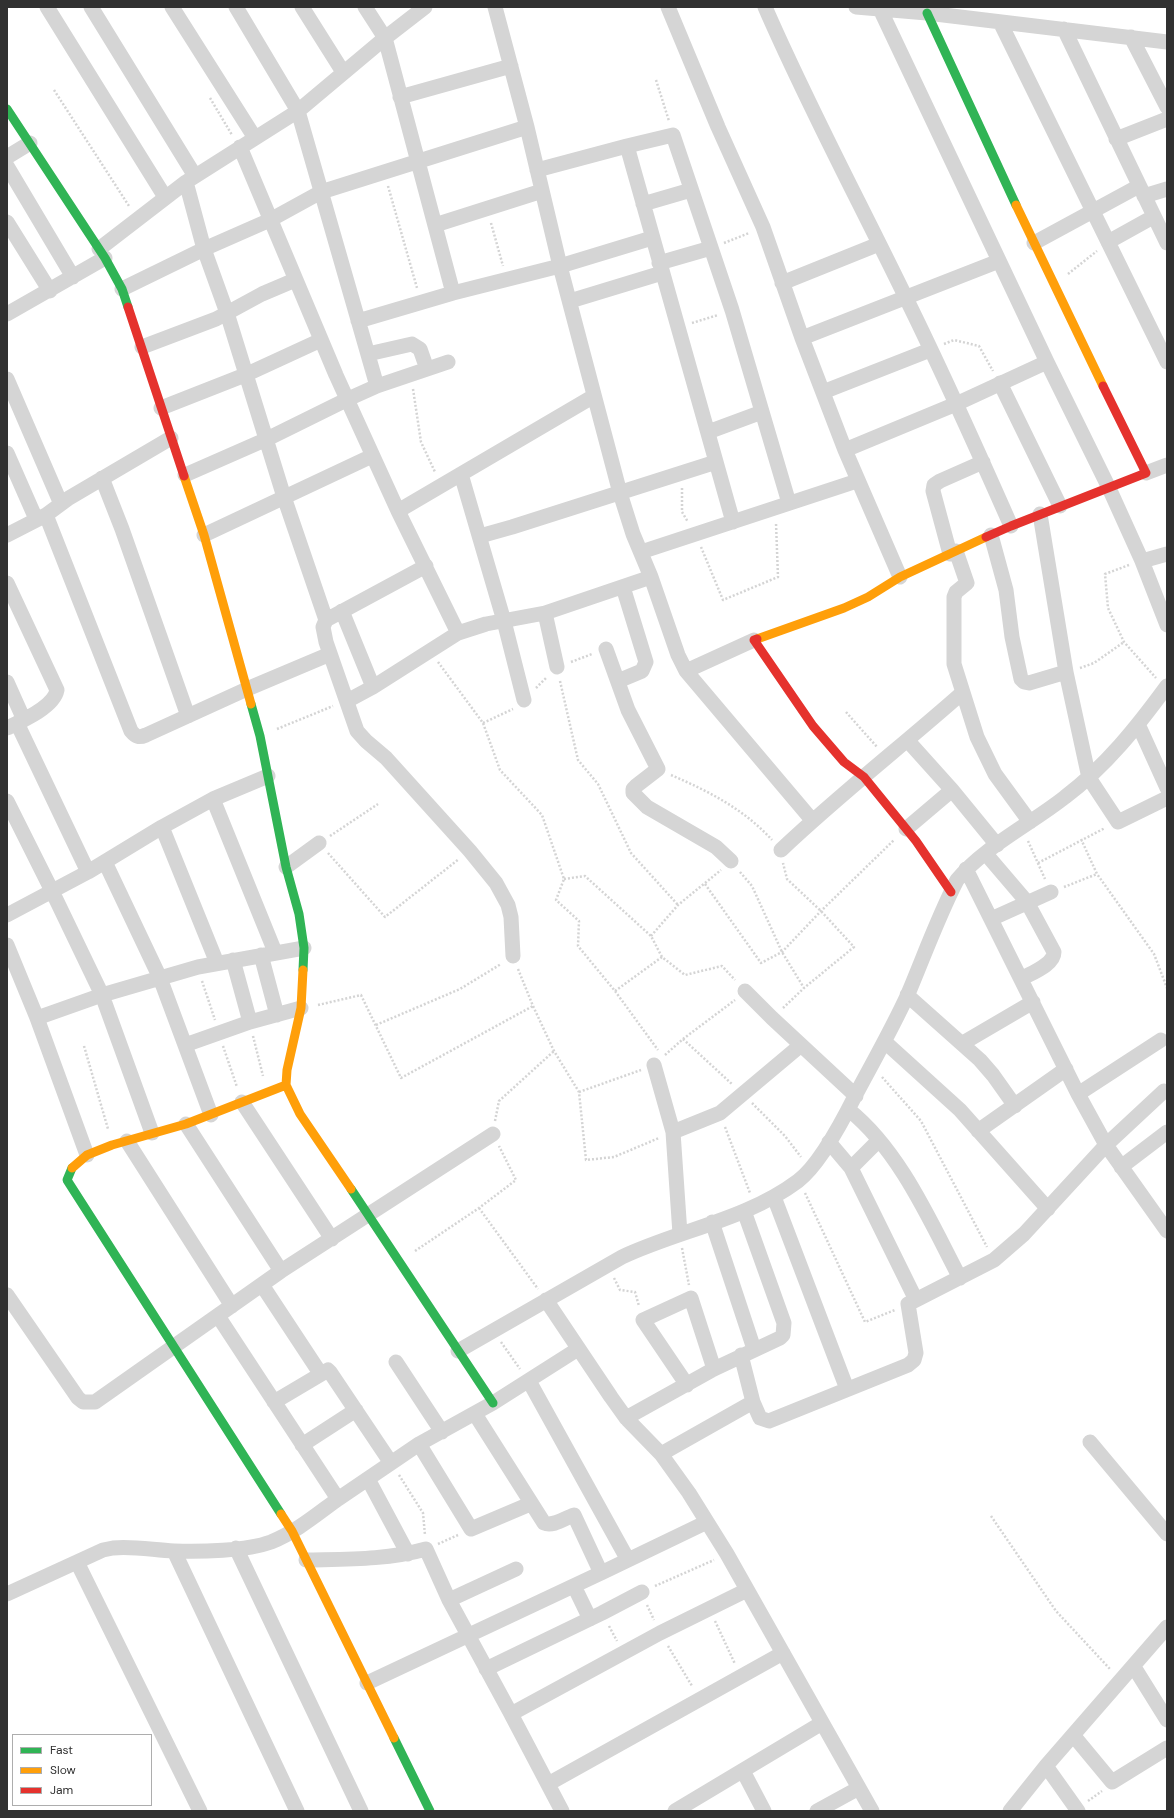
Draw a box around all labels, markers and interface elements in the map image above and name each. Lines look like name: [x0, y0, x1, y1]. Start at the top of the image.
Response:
legend: [12, 1734, 152, 1806]
text: Fast: [50, 1742, 73, 1758]
text: Slow: [50, 1762, 76, 1778]
text: Jam: [50, 1782, 73, 1798]

